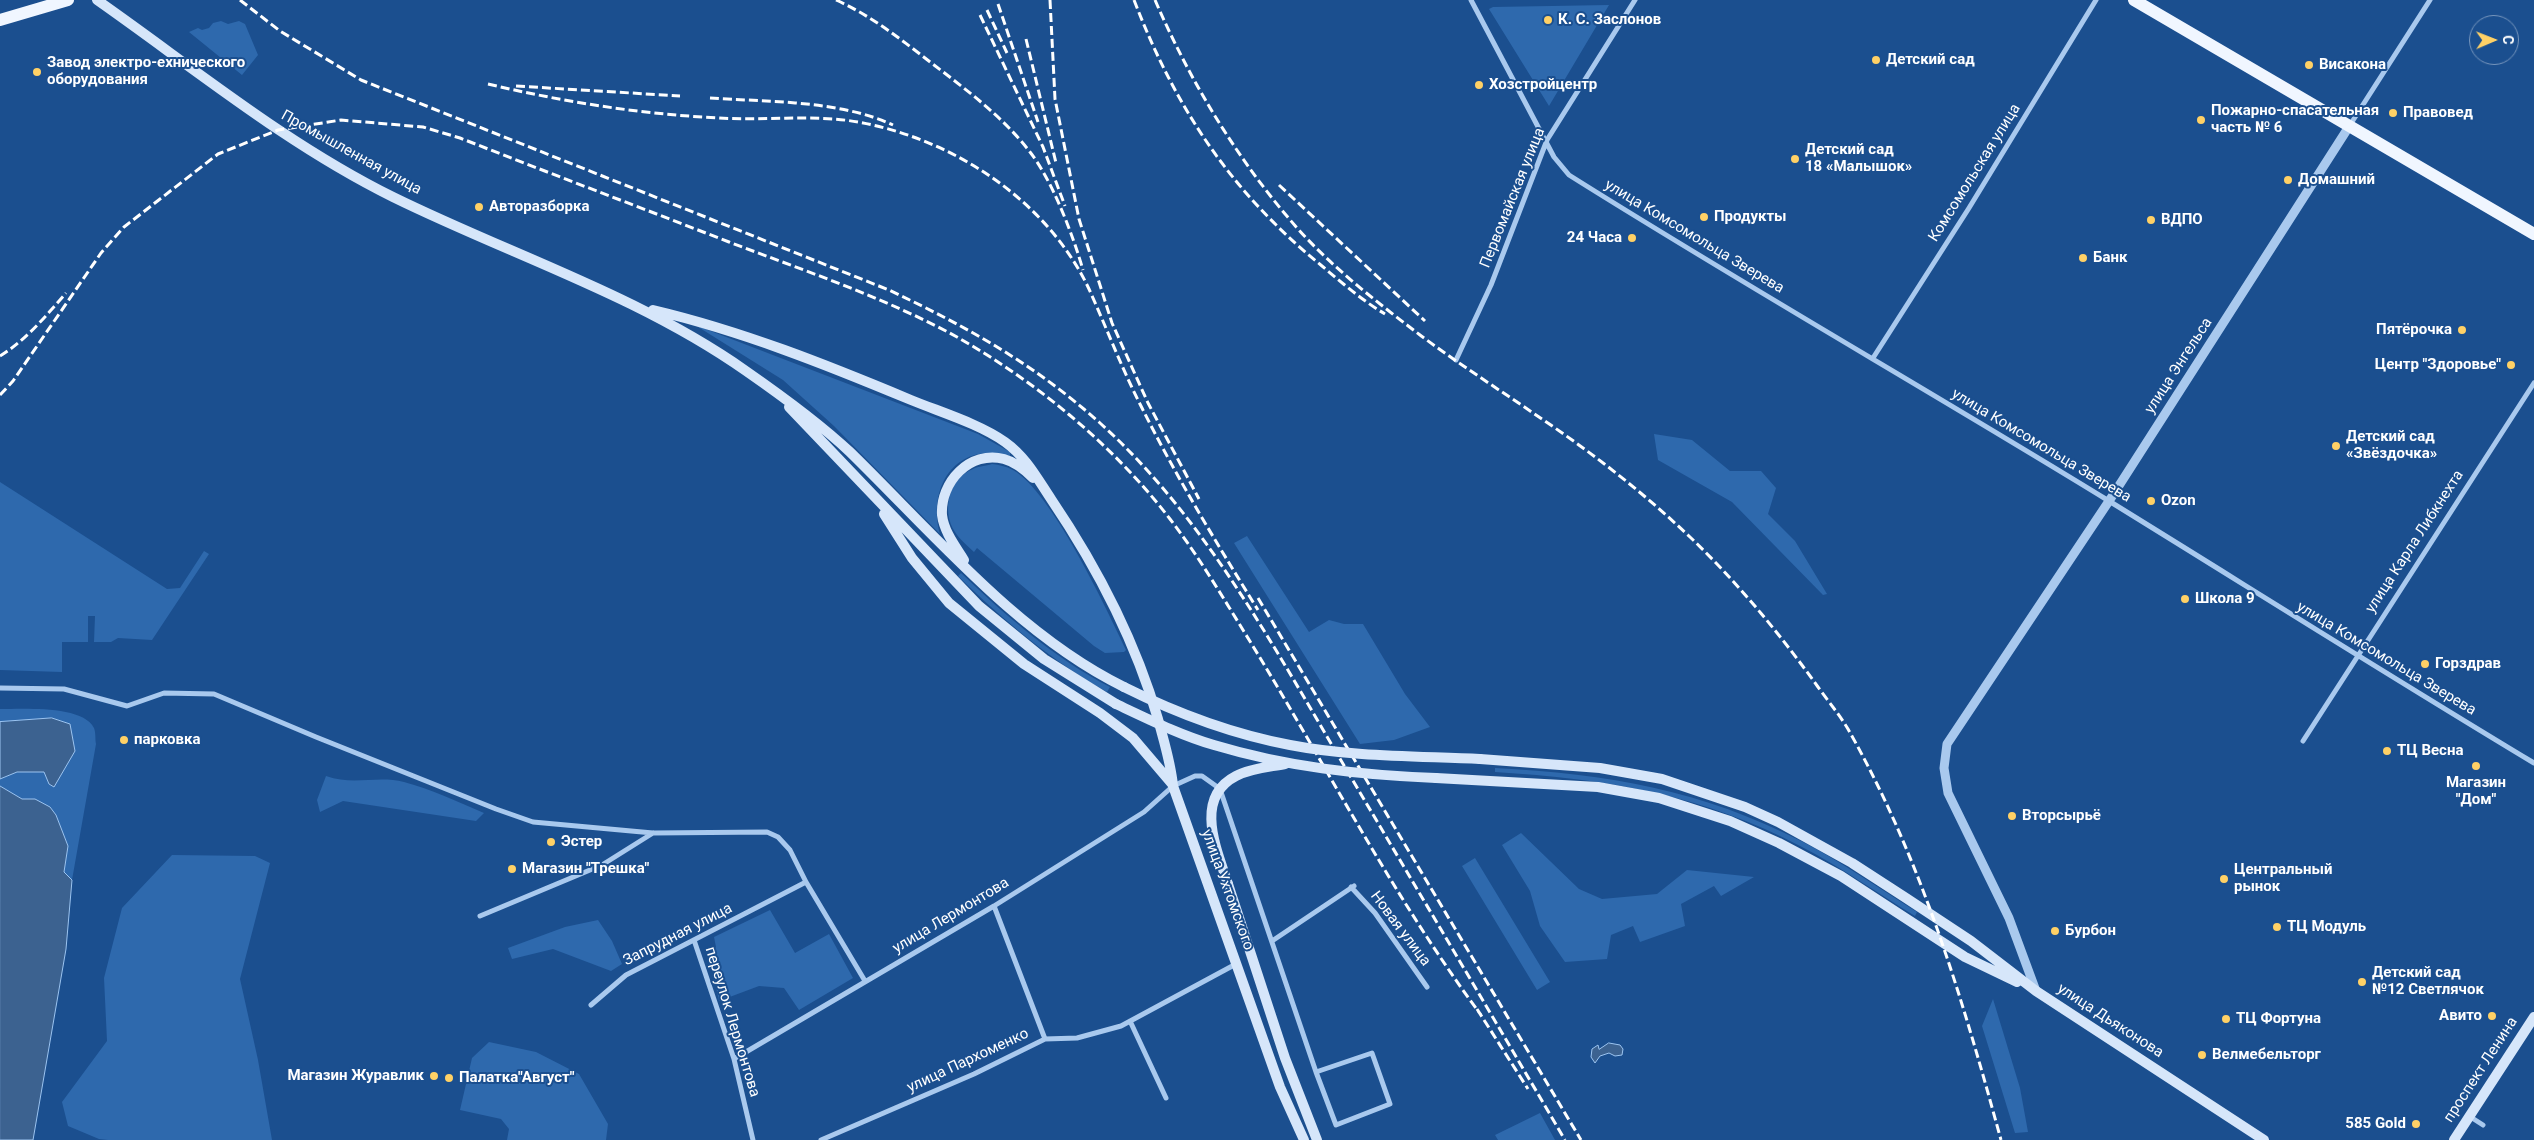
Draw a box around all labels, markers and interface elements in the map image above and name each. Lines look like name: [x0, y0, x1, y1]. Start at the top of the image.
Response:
place label: К. С. Заслонов: [1558, 11, 1661, 29]
marker: К. С. Заслонов: [1542, 14, 1554, 26]
north arrow: [2469, 15, 2519, 65]
text: С: [2500, 35, 2516, 44]
place label: Детский сад: [1886, 51, 1975, 69]
place label: Завод электро-ехнического оборудования: [47, 54, 245, 89]
marker: Детский сад: [1870, 54, 1882, 66]
place label: Висакона: [2319, 56, 2386, 74]
marker: Висакона: [2303, 59, 2315, 71]
marker: Завод электро-ехнического оборудования: [31, 66, 43, 78]
place label: Хозстройцентр: [1489, 76, 1597, 94]
marker: Хозстройцентр: [1473, 79, 1485, 91]
street label: Комсомольская улица: [1925, 101, 2025, 245]
place label: Пожарно-спасательная часть № 6: [2211, 102, 2379, 137]
place label: Правовед: [2403, 104, 2473, 122]
street label: Промышленная улица: [278, 107, 424, 199]
marker: Правовед: [2387, 107, 2399, 119]
marker: Пожарно-спасательная часть № 6: [2195, 114, 2207, 126]
street label: Первомайская улица: [1477, 125, 1549, 271]
place label: Детский сад 18 «Малышок»: [1805, 141, 1912, 176]
marker: Детский сад 18 «Малышок»: [1789, 153, 1801, 165]
place label: Домашний: [2298, 171, 2375, 189]
marker: Домашний: [2282, 174, 2294, 186]
street label: улица Комсомольца Зверева: [1601, 176, 1787, 298]
place label: Авторазборка: [489, 198, 589, 216]
marker: Авторазборка: [473, 201, 485, 213]
place label: Продукты: [1714, 208, 1787, 226]
marker: Продукты: [1698, 211, 1710, 223]
place label: ВДПО: [2161, 211, 2203, 229]
marker: ВДПО: [2145, 214, 2157, 226]
place label: 24 Часа: [1567, 229, 1622, 247]
marker: 24 Часа: [1626, 232, 1638, 244]
place label: Банк: [2093, 249, 2127, 267]
marker: Банк: [2077, 252, 2089, 264]
street label: улица Энгельса: [2141, 315, 2217, 417]
place label: Пятёрочка: [2376, 321, 2452, 339]
marker: Пятёрочка: [2456, 324, 2468, 336]
place label: Центр "Здоровье": [2375, 356, 2501, 374]
marker: Центр "Здоровье": [2505, 359, 2517, 371]
street label: улица Комсомольца Зверева: [1948, 385, 2134, 507]
place label: Детский сад «Звёздочка»: [2346, 428, 2437, 463]
marker: Детский сад «Звёздочка»: [2330, 440, 2342, 452]
street label: улица Карла Либкнехта: [2362, 467, 2468, 617]
place label: Ozon: [2161, 492, 2196, 510]
marker: Ozon: [2145, 495, 2157, 507]
place label: Школа 9: [2195, 590, 2255, 608]
marker: Школа 9: [2179, 593, 2191, 605]
street label: улица Комсомольца Зверева: [2293, 598, 2479, 720]
place label: Горздрав: [2435, 655, 2501, 673]
marker: Горздрав: [2419, 658, 2431, 670]
place label: парковка: [134, 731, 200, 749]
marker: парковка: [118, 734, 130, 746]
place label: ТЦ Весна: [2397, 742, 2463, 760]
marker: ТЦ Весна: [2381, 745, 2393, 757]
marker: Магазин "Дом": [2470, 760, 2482, 772]
place label: Магазин "Дом": [2446, 774, 2506, 809]
place label: Вторсырьё: [2022, 807, 2101, 825]
marker: Вторсырьё: [2006, 810, 2018, 822]
street label: улица Ухтомского: [1197, 827, 1257, 953]
place label: Эстер: [561, 833, 602, 851]
marker: Эстер: [545, 836, 557, 848]
place label: Магазин "Трешка": [522, 860, 649, 878]
place label: Центральный рынок: [2234, 861, 2332, 896]
marker: Магазин "Трешка": [506, 863, 518, 875]
marker: Центральный рынок: [2218, 873, 2230, 885]
street label: улица Лермонтова: [890, 874, 1012, 958]
street label: Новая улица: [1366, 888, 1434, 970]
street label: Запрудная улица: [621, 900, 735, 970]
place label: ТЦ Модуль: [2287, 918, 2366, 936]
marker: ТЦ Модуль: [2271, 921, 2283, 933]
place label: Бурбон: [2065, 922, 2116, 940]
marker: Бурбон: [2049, 925, 2061, 937]
street label: переулок Лермонтова: [701, 945, 763, 1099]
place label: Детский сад №12 Светлячок: [2372, 964, 2484, 999]
marker: Детский сад №12 Светлячок: [2356, 976, 2368, 988]
street label: улица Дьяконова: [2054, 980, 2166, 1062]
place label: Авито: [2439, 1007, 2482, 1025]
place label: ТЦ Фортуна: [2236, 1010, 2321, 1028]
marker: Авито: [2486, 1010, 2498, 1022]
marker: ТЦ Фортуна: [2220, 1013, 2232, 1025]
street label: проспект Ленина: [2440, 1014, 2522, 1126]
street label: улица Пархоменко: [904, 1025, 1032, 1097]
place label: Велмебельторг: [2212, 1046, 2321, 1064]
marker: Велмебельторг: [2196, 1049, 2208, 1061]
place label: Магазин Журавлик: [287, 1067, 424, 1085]
place label: Палатка"Август": [459, 1069, 574, 1087]
marker: Магазин Журавлик: [428, 1070, 440, 1082]
marker: Палатка"Август": [443, 1072, 455, 1084]
place label: 585 Gold: [2345, 1115, 2406, 1133]
marker: 585 Gold: [2410, 1118, 2422, 1130]

